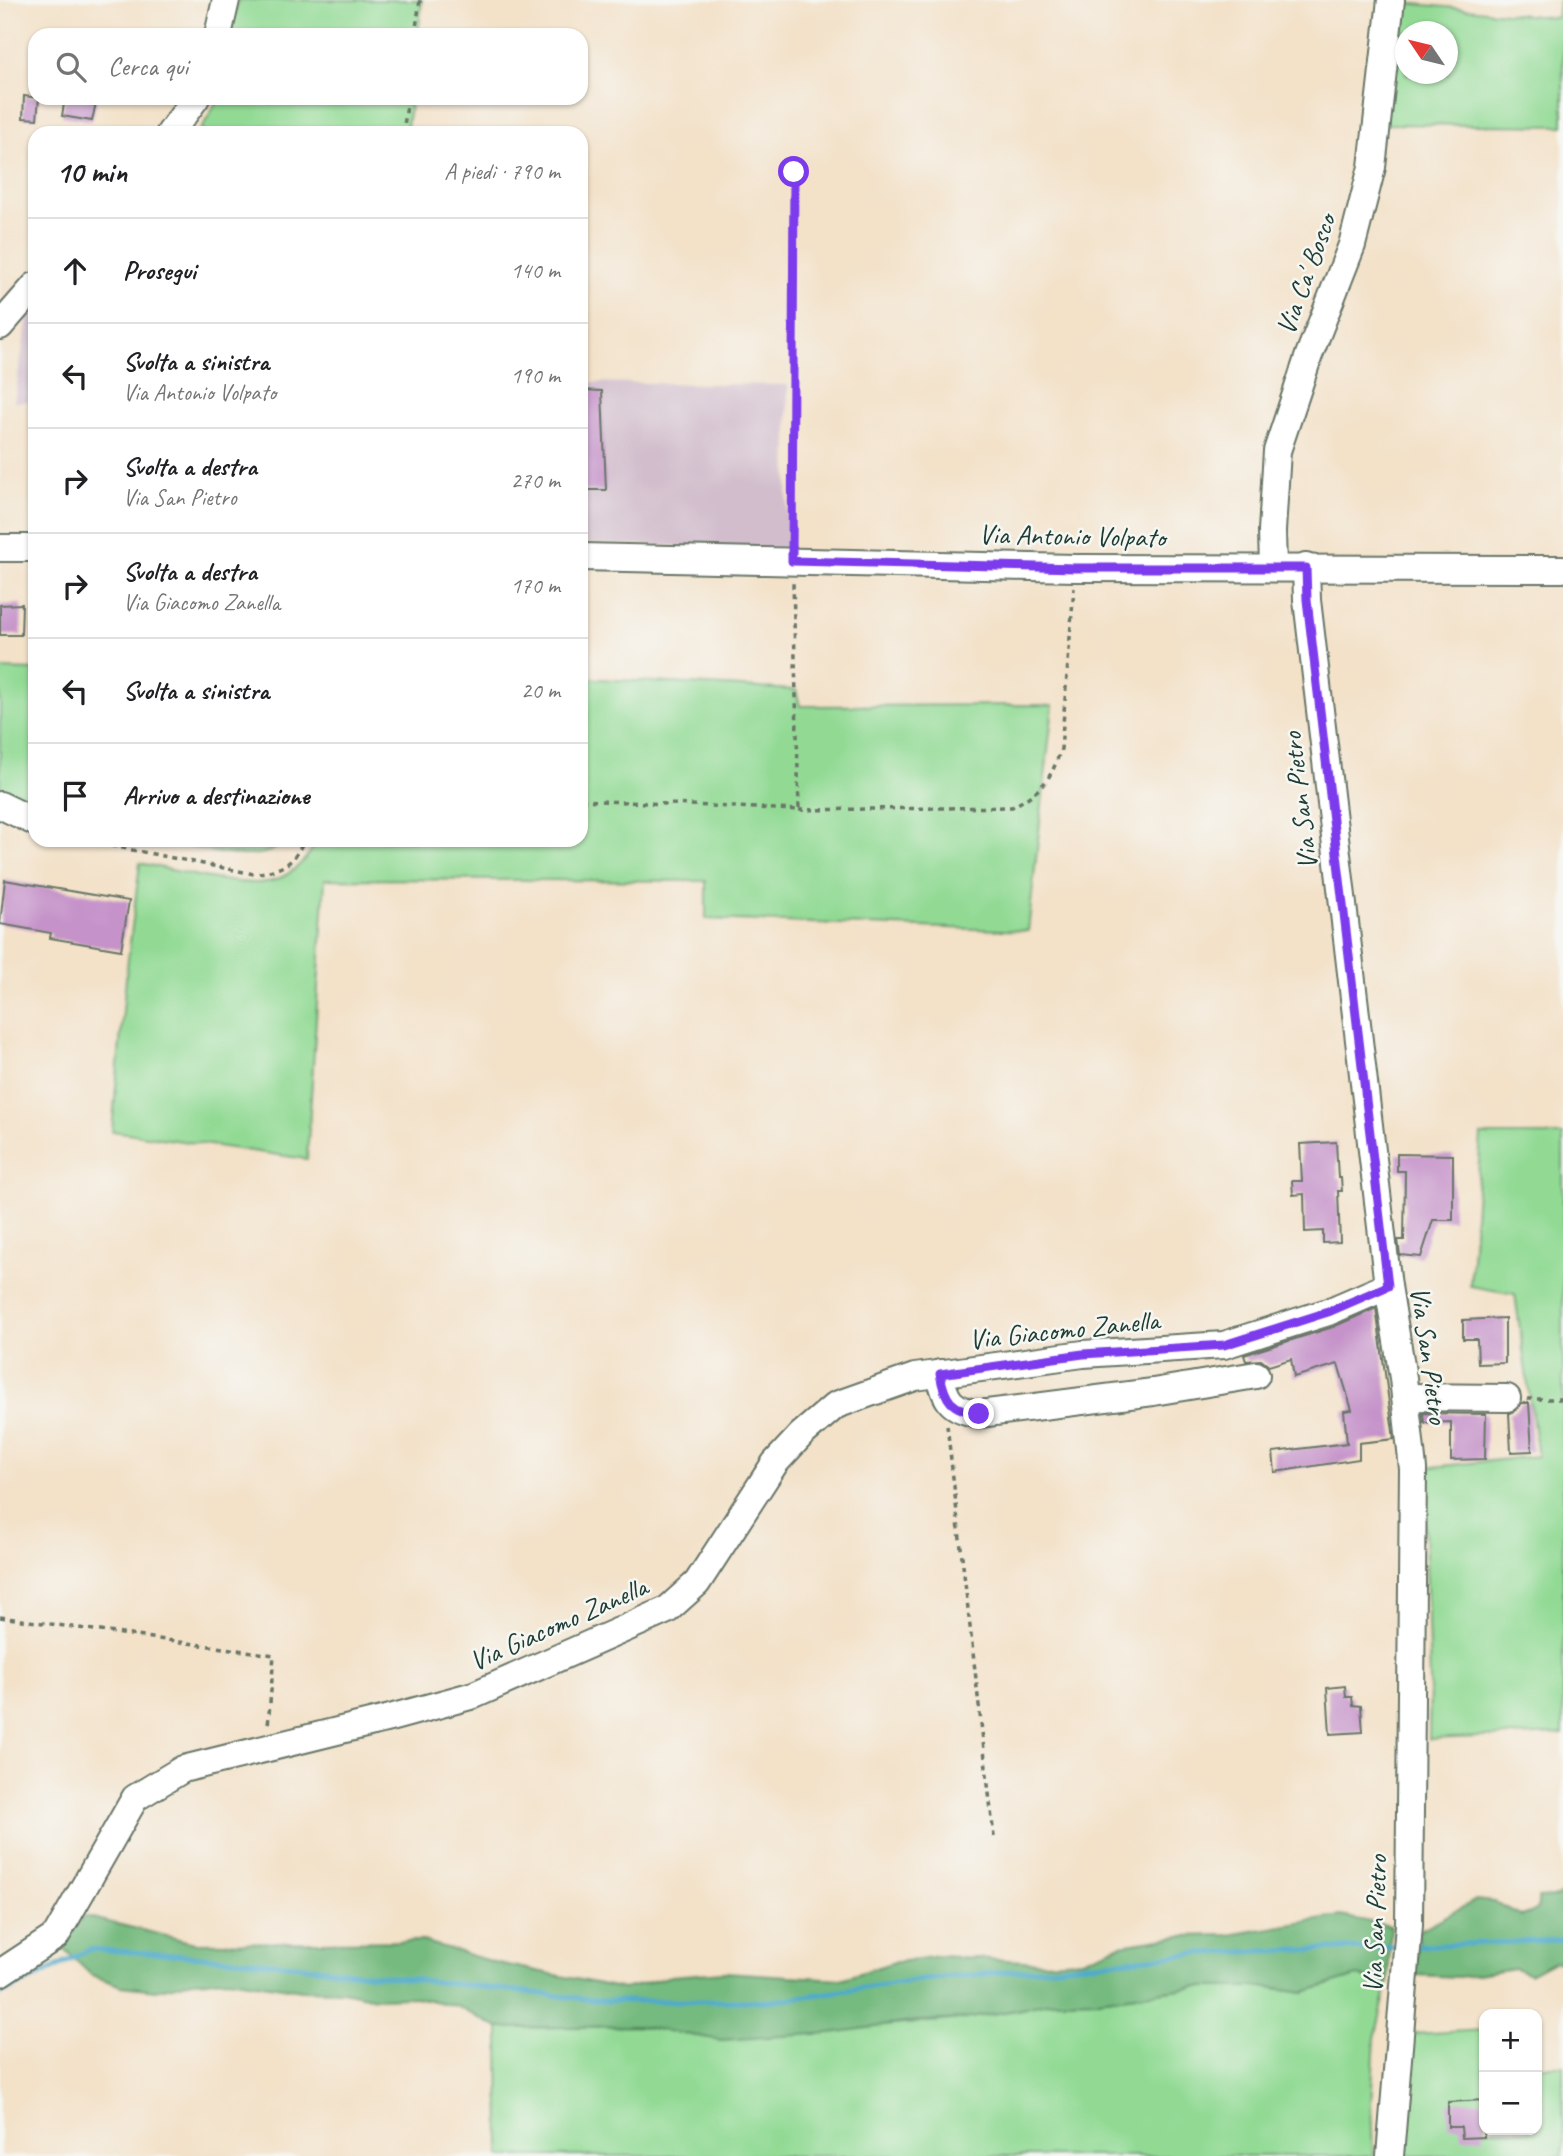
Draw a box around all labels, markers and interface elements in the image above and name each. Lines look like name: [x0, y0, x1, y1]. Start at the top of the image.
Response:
north arrow: [1395, 21, 1458, 84]
search box: [28, 28, 588, 105]
icon: search: [52, 48, 90, 86]
text: Cerca qui: [108, 50, 188, 83]
text: 10 min: [56, 153, 127, 191]
route start: [778, 156, 809, 187]
text: A piedi · 790 m: [444, 157, 560, 186]
street label: Via Ca' Bosco: [1268, 206, 1344, 339]
icon: ahead: [56, 252, 94, 290]
text: Prosegui: [123, 254, 196, 287]
text: 140 m: [511, 256, 560, 285]
text: Svolta a sinistra: [123, 345, 269, 378]
icon: left: [56, 357, 94, 395]
text: 190 m: [511, 361, 560, 390]
text: Via Antonio Volpato: [123, 378, 276, 407]
text: Svolta a destra: [123, 450, 257, 483]
icon: right: [56, 462, 94, 500]
text: 270 m: [511, 466, 560, 495]
text: Via San Pietro: [123, 483, 237, 512]
street label: Via Antonio Volpato: [978, 516, 1169, 555]
text: Svolta a destra: [123, 555, 257, 588]
icon: right: [56, 567, 94, 605]
text: 170 m: [511, 571, 560, 600]
text: Via Giacomo Zanella: [123, 588, 280, 617]
icon: left: [56, 672, 94, 710]
text: Svolta a sinistra: [123, 674, 269, 707]
text: 20 m: [521, 676, 560, 705]
street label: Via San Pietro: [1273, 728, 1325, 872]
icon: arrive: [56, 777, 94, 815]
text: Arrivo a destinazione: [123, 779, 309, 812]
street label: Via San Pietro: [1403, 1284, 1457, 1428]
street label: Via Giacomo Zanella: [967, 1302, 1163, 1357]
route end: [963, 1398, 994, 1429]
street label: Via Giacomo Zanella: [464, 1568, 655, 1678]
street label: Via San Pietro: [1355, 1852, 1394, 1994]
map controls: [1479, 2009, 1542, 2135]
button: +: [1479, 2009, 1542, 2072]
button: −: [1479, 2072, 1542, 2135]

